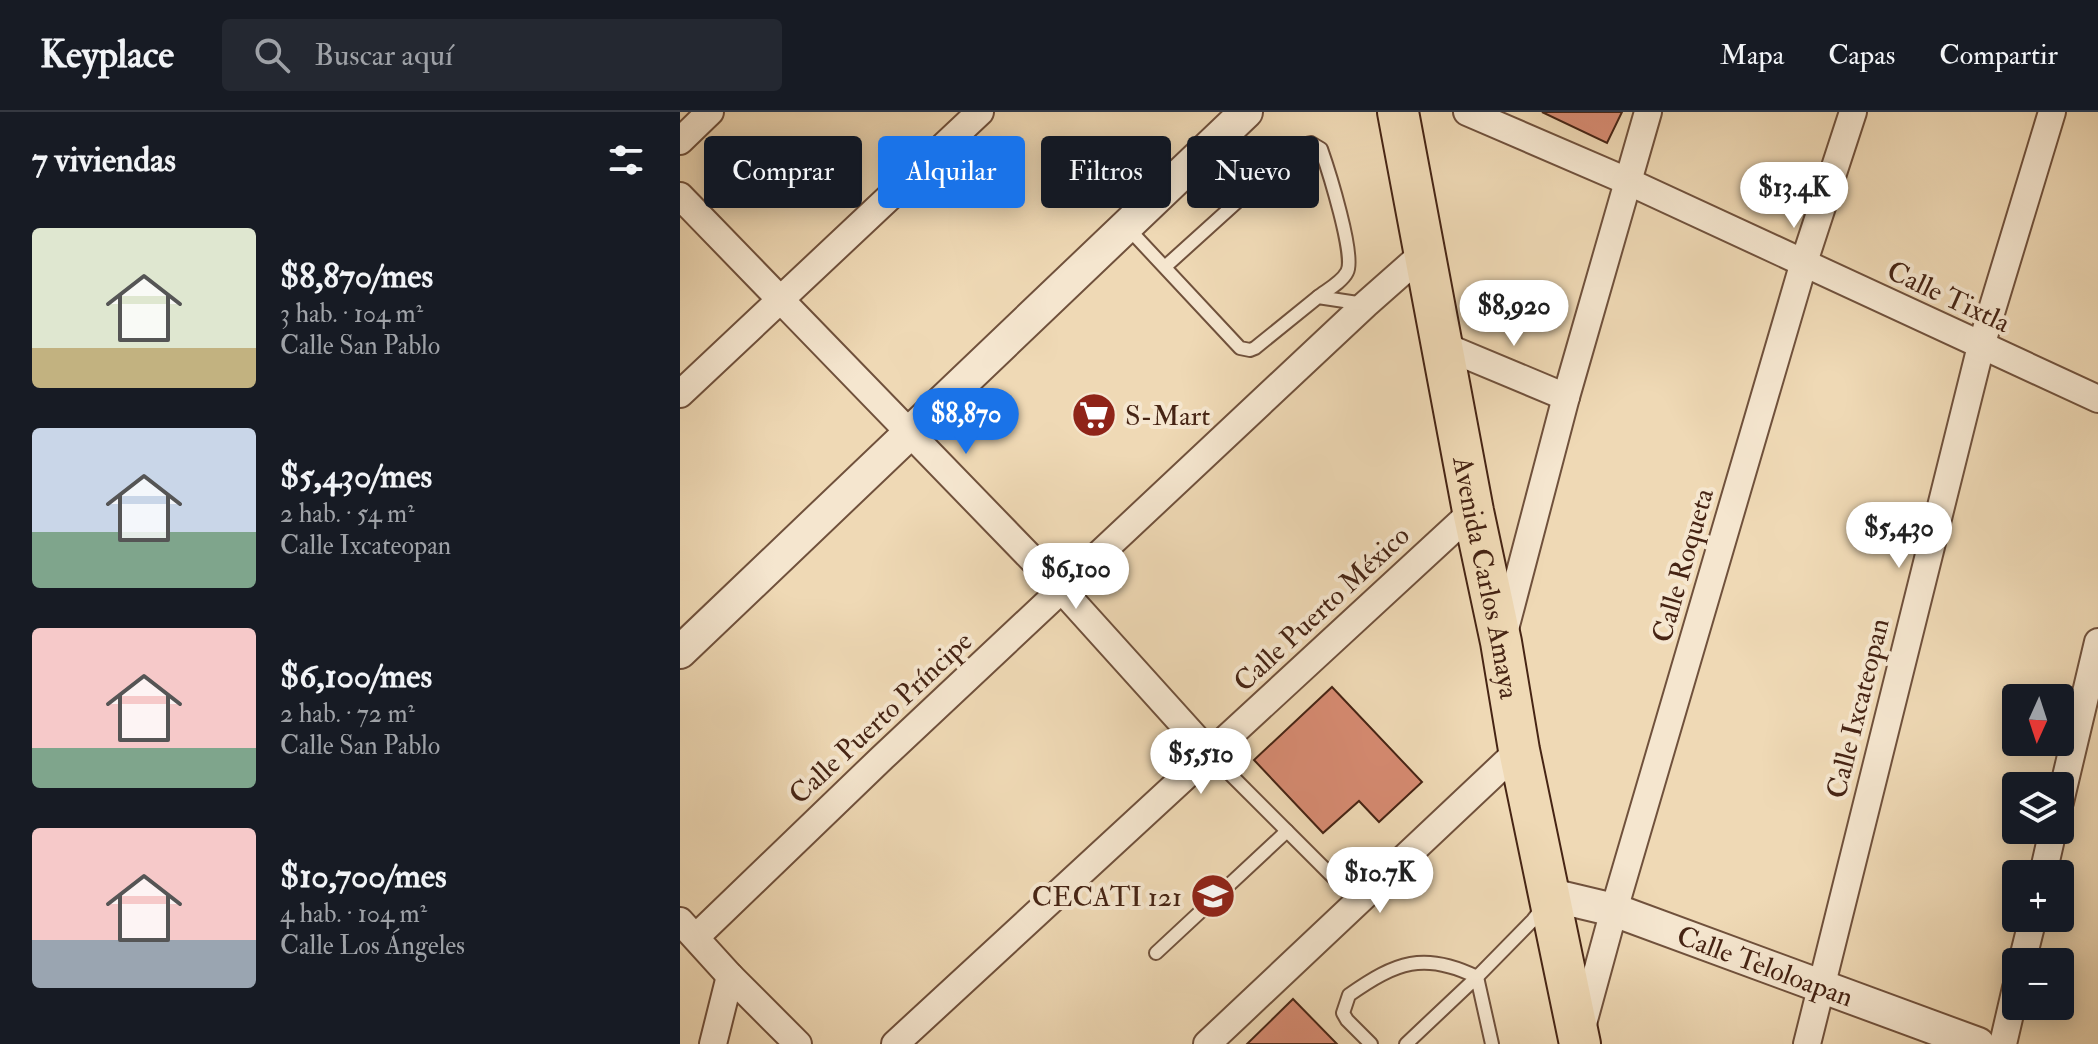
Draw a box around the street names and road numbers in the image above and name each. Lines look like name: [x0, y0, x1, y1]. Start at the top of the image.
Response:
street label: Calle Tixtla: [1881, 254, 2016, 341]
street label: Avenida Carlos Amaya: [1444, 453, 1526, 702]
street label: Calle Roqueta: [1645, 484, 1722, 646]
street label: Calle Puerto México: [1227, 519, 1417, 700]
street label: Calle Ixcateopan: [1819, 615, 1898, 802]
street label: Calle Puerto Príncipe: [782, 624, 980, 812]
street label: Calle Teloloapan: [1672, 919, 1858, 1016]

